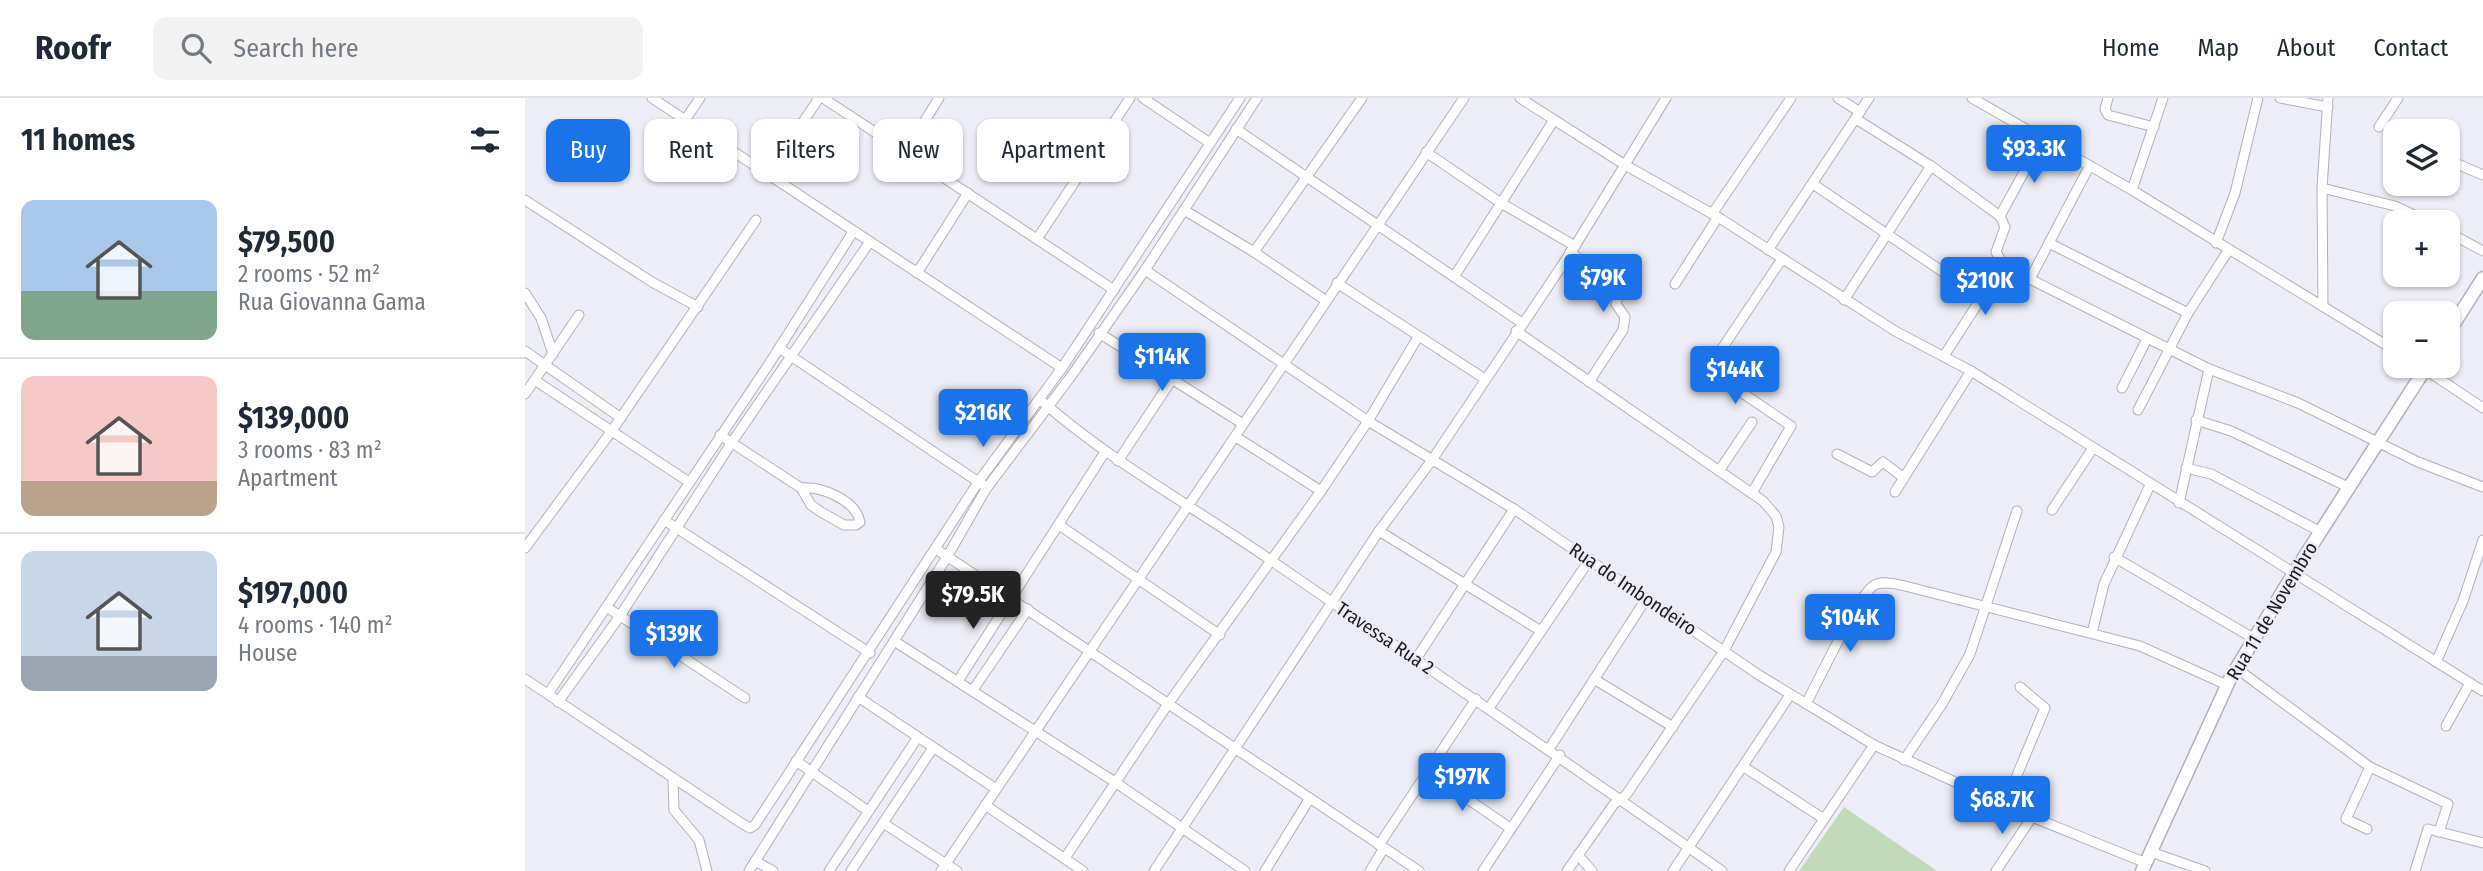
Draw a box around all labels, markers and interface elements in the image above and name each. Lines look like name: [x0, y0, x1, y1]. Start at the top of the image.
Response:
search box: [153, 17, 643, 80]
text: Roofr: [35, 28, 111, 68]
icon: search: [177, 29, 215, 67]
text: Search here: [233, 33, 359, 64]
text: Home: [2102, 34, 2159, 62]
text: Map: [2197, 34, 2239, 62]
text: About: [2277, 34, 2335, 62]
text: Contact: [2373, 34, 2448, 62]
chip: Buy: [546, 119, 630, 182]
chip: Rent: [644, 119, 737, 182]
chip: Filters: [751, 119, 859, 182]
chip: New: [873, 119, 963, 182]
chip: Apartment: [977, 119, 1129, 182]
map controls: [2383, 119, 2460, 378]
button: layers: [2383, 119, 2460, 196]
icon: filters: [466, 121, 504, 159]
text: 11 homes: [21, 122, 135, 158]
pin: $93.3K: [1977, 126, 2091, 185]
text: $93.3K: [2002, 134, 2066, 162]
button: +: [2383, 210, 2460, 287]
text: $79,500: [238, 224, 335, 260]
icon: home: [77, 228, 161, 312]
pin: $79K: [1562, 254, 1644, 314]
pin: $210K: [1936, 258, 2034, 317]
text: 2 rooms · 52 m²: [238, 260, 380, 288]
text: $79K: [1580, 263, 1626, 291]
text: $210K: [1956, 266, 2014, 294]
text: Rua Giovanna Gama: [238, 288, 426, 316]
button: −: [2383, 301, 2460, 378]
pin: $114K: [1113, 334, 1211, 393]
text: $114K: [1135, 342, 1189, 370]
pin: $144K: [1686, 346, 1784, 406]
text: $144K: [1706, 355, 1764, 383]
pin: $216K: [934, 390, 1032, 449]
text: $216K: [955, 398, 1011, 426]
text: $139,000: [238, 400, 349, 436]
icon: home: [77, 404, 161, 488]
text: 3 rooms · 83 m²: [238, 436, 382, 464]
text: Apartment: [238, 464, 338, 492]
street label: Rua do Imbondeiro: [1565, 538, 1701, 640]
street label: Rua 11 de Novembro: [2222, 538, 2322, 684]
pin: $79.5K: [916, 572, 1030, 631]
text: $197,000: [238, 575, 348, 611]
icon: home: [77, 579, 161, 663]
text: $79.5K: [942, 580, 1004, 608]
pin: $104K: [1801, 594, 1899, 654]
street label: Travessa Rua 2: [1332, 597, 1438, 679]
text: $104K: [1821, 603, 1879, 631]
pin: $139K: [625, 610, 723, 670]
text: 4 rooms · 140 m²: [238, 611, 393, 639]
text: $139K: [646, 619, 702, 647]
text: House: [238, 639, 297, 667]
pin: $197K: [1413, 754, 1511, 813]
text: $197K: [1434, 762, 1490, 790]
pin: $68.7K: [1945, 776, 2059, 836]
text: $68.7K: [1970, 785, 2034, 813]

